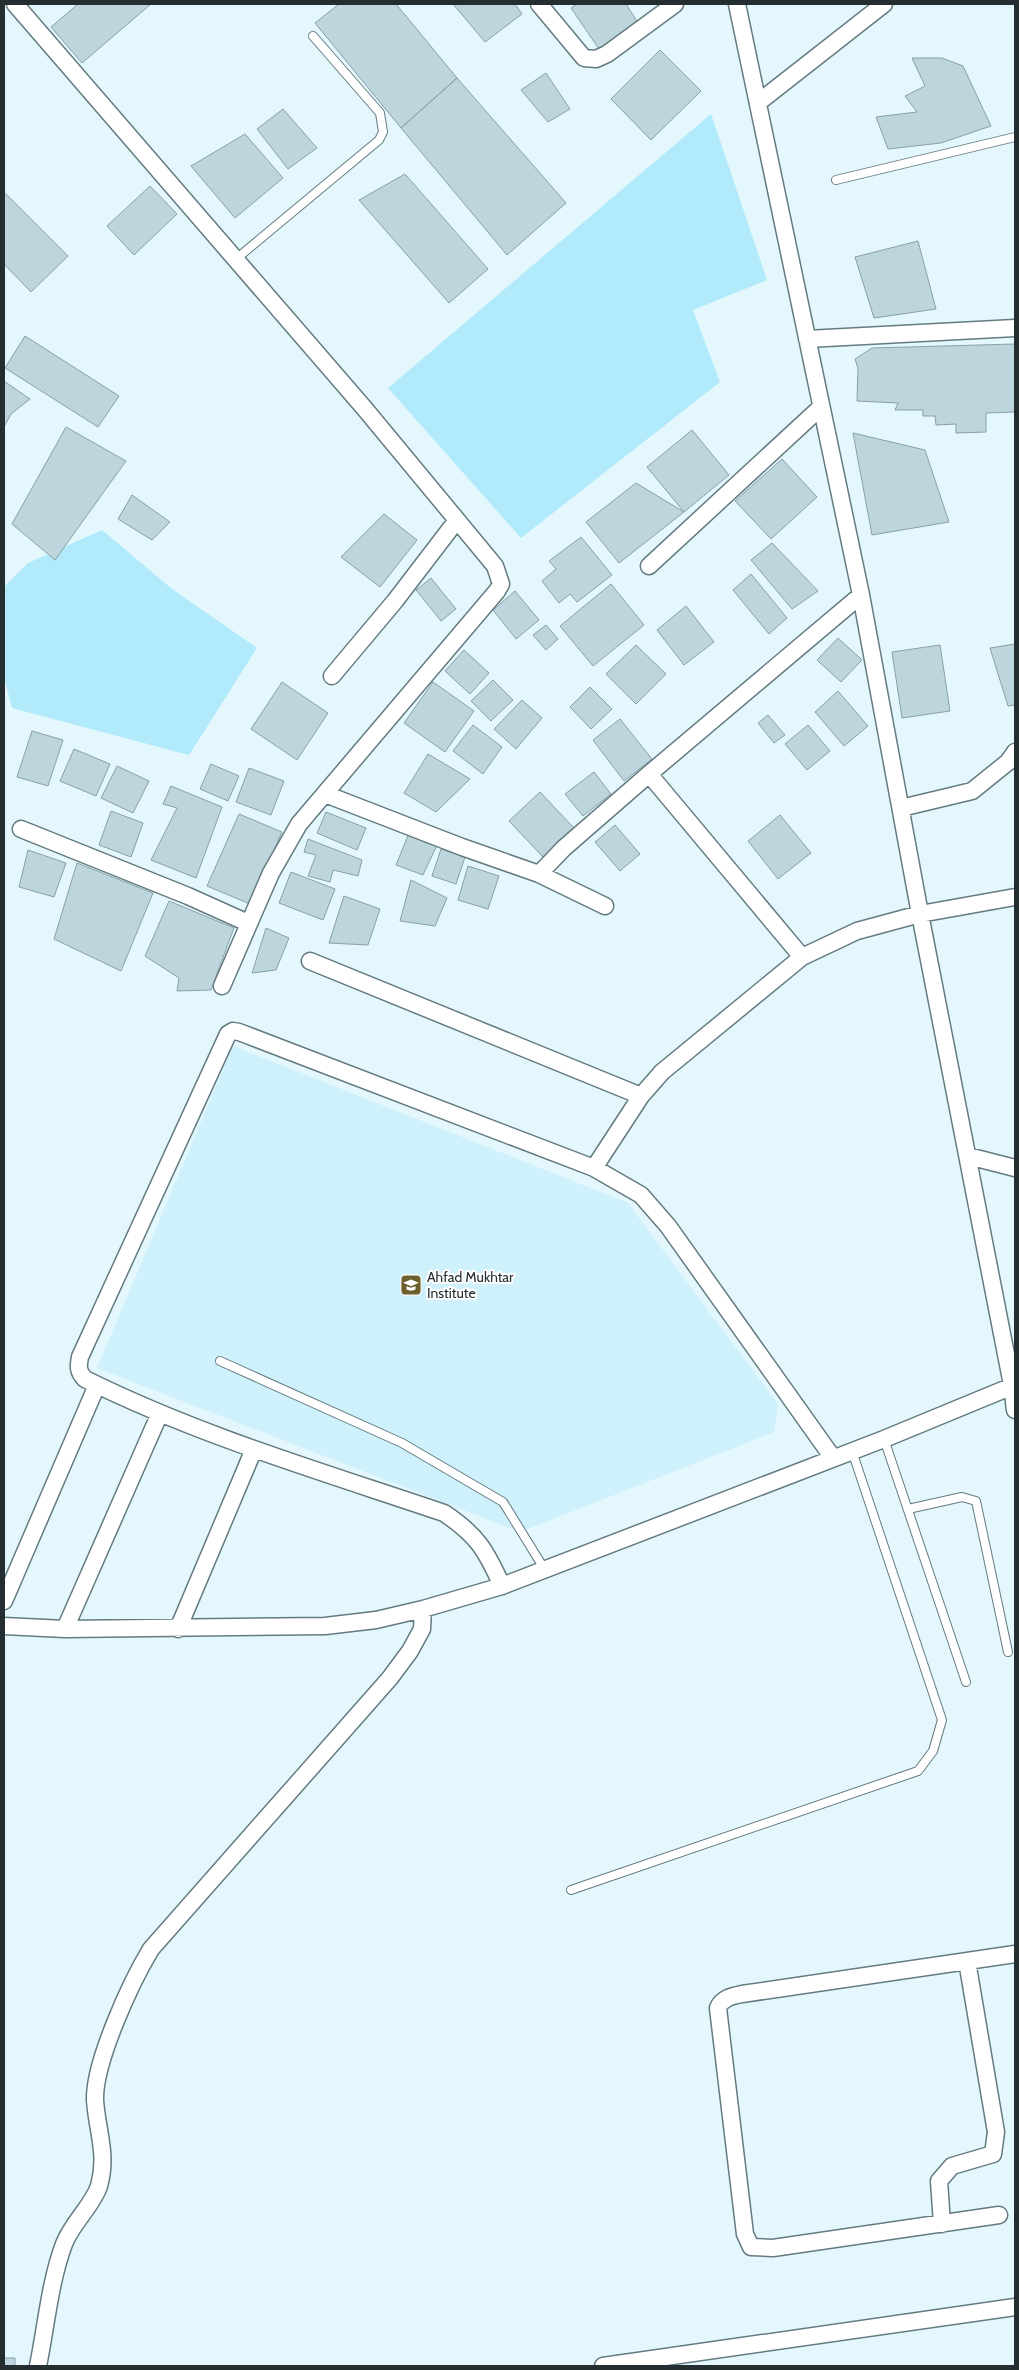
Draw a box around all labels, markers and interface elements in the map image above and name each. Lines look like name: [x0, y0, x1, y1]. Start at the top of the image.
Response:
place label: Ahfad Mukhtar Institute: [427, 1268, 514, 1302]
school or university icon: Ahfad Mukhtar Institute: [399, 1273, 423, 1297]

